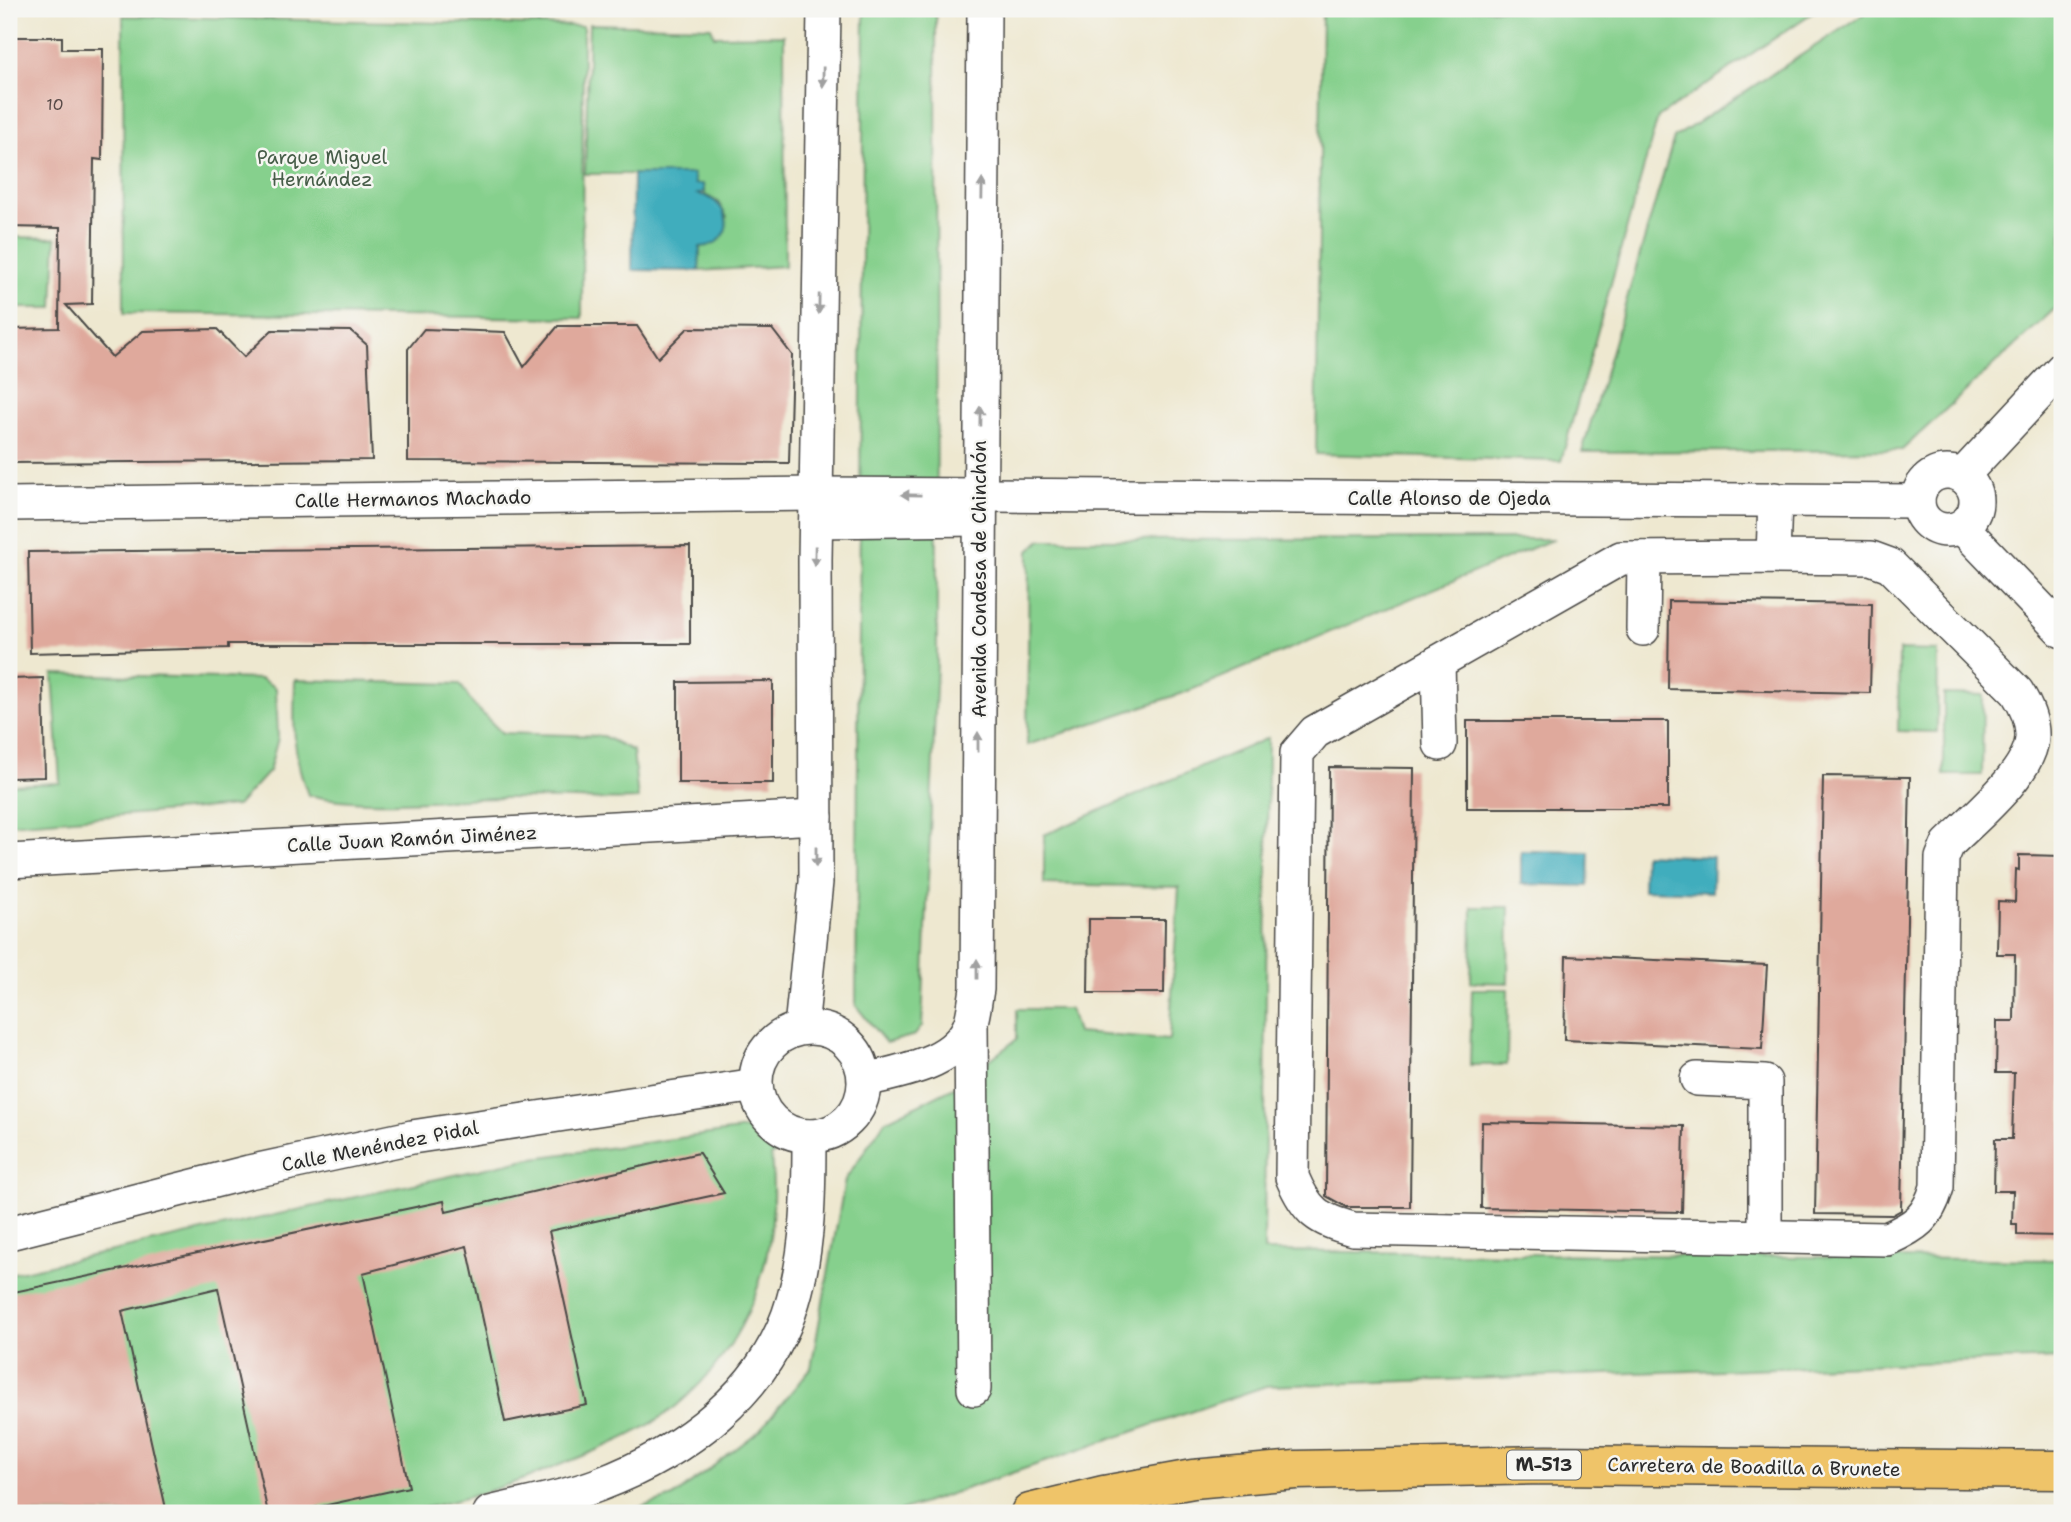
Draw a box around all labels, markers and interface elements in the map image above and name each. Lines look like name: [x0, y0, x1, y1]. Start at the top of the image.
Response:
one-way arrow: [817, 66, 828, 88]
house number: 10: [46, 94, 64, 115]
park label: Parque Miguel Hernández: [257, 145, 388, 192]
one-way arrow: [976, 178, 988, 200]
one-way arrow: [814, 294, 825, 316]
one-way arrow: [974, 405, 986, 427]
street label: Avenida Condesa de Chinchón: [967, 440, 992, 718]
street label: Calle Hermanos Machado: [294, 484, 532, 514]
street label: Calle Alonso de Ojeda: [1347, 486, 1551, 511]
one-way arrow: [900, 489, 922, 501]
one-way arrow: [810, 546, 821, 568]
one-way arrow: [972, 731, 984, 753]
street label: Calle Juan Ramón Jiménez: [286, 820, 538, 858]
one-way arrow: [810, 847, 822, 869]
one-way arrow: [971, 958, 983, 980]
street label: Calle Menéndez Pidal: [279, 1115, 481, 1177]
road number: M-513: [1507, 1450, 1581, 1480]
street label: Carretera de Boadilla a Brunete: [1607, 1452, 1901, 1482]

